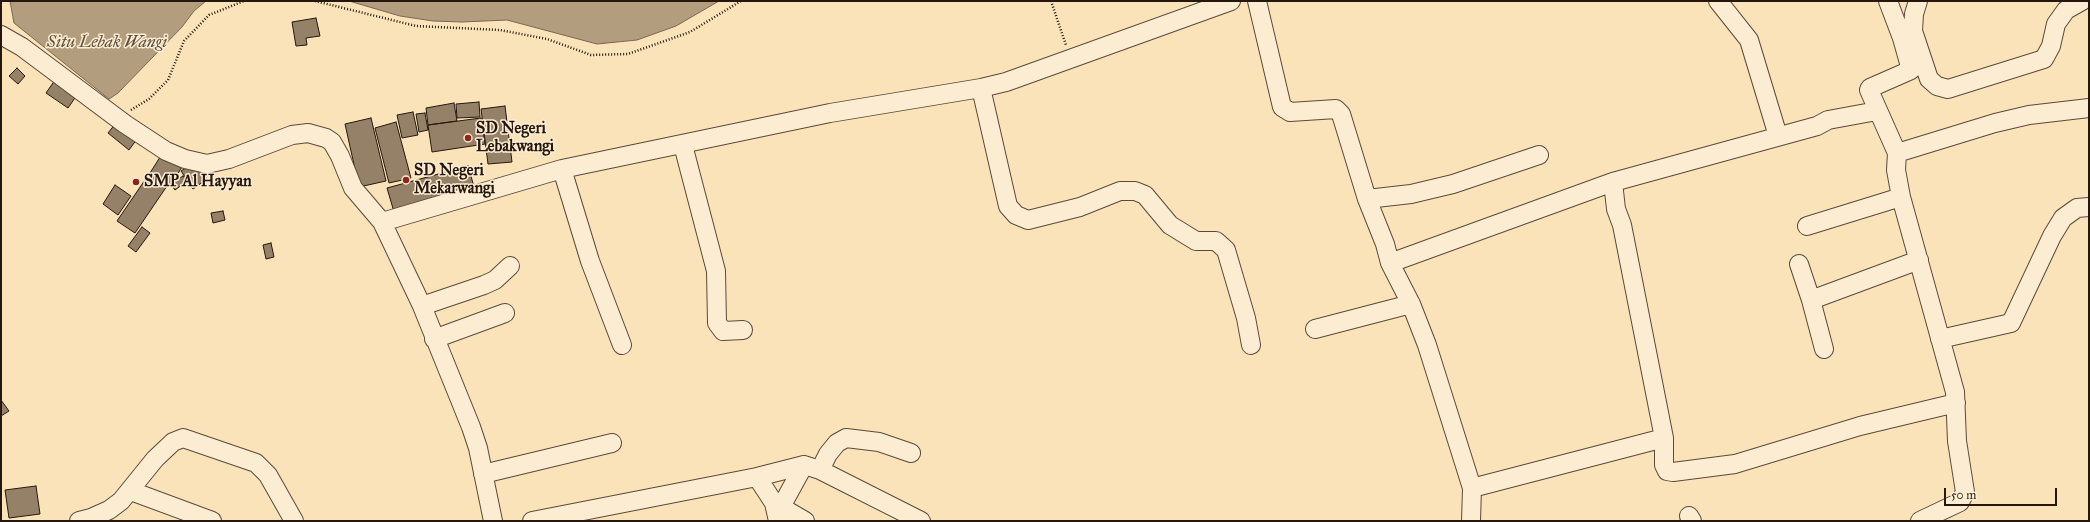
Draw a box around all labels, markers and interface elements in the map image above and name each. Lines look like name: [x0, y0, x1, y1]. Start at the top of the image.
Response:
water label: Situ Lebak Wangi: [47, 33, 167, 53]
place label: SD Negeri Lebakwangi: [476, 119, 554, 157]
marker: SD Negeri Lebakwangi: [463, 133, 473, 143]
place label: SD Negeri Mekarwangi: [414, 161, 495, 199]
place label: SMP Al Hayyan: [144, 172, 252, 192]
marker: SD Negeri Mekarwangi: [401, 175, 411, 185]
marker: SMP Al Hayyan: [131, 177, 141, 187]
scale bar: [1946, 480, 2059, 506]
text: 50 m: [1951, 488, 1976, 502]

